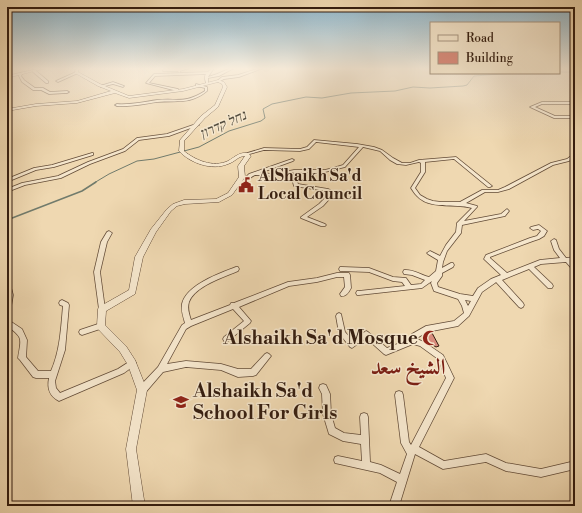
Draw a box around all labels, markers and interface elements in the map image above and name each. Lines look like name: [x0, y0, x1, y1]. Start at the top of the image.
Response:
legend: [430, 22, 560, 74]
text: Road: [466, 31, 494, 46]
text: Building: [465, 51, 514, 66]
water label: נחל קדרון: [197, 106, 250, 143]
place label: AlShaikh Sa'd Local Council: [257, 166, 363, 204]
public building icon: AlShaikh Sa'd Local Council: [237, 176, 255, 194]
place label: Alshaikh Sa'd Mosque: [222, 326, 418, 350]
mosque icon: Alshaikh Sa'd Mosque: [421, 329, 439, 347]
district label: الشيخ سعد: [371, 354, 445, 386]
place label: Alshaikh Sa'd School For Girls: [192, 379, 337, 425]
school or university icon: Alshaikh Sa'd School For Girls: [172, 393, 190, 411]

